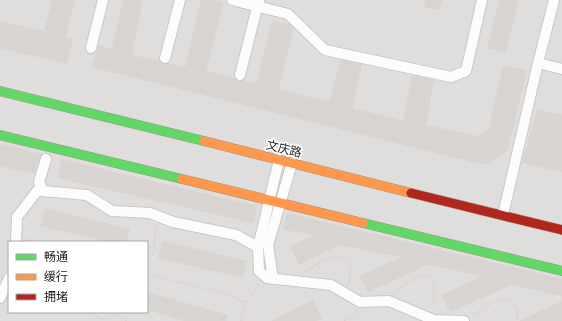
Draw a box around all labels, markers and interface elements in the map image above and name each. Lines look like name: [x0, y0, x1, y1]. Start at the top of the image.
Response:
street label: 文庆路: [265, 138, 303, 160]
legend: [8, 241, 148, 313]
text: 畅通: [44, 250, 68, 264]
text: 缓行: [44, 270, 68, 284]
text: 拥堵: [44, 290, 68, 304]

